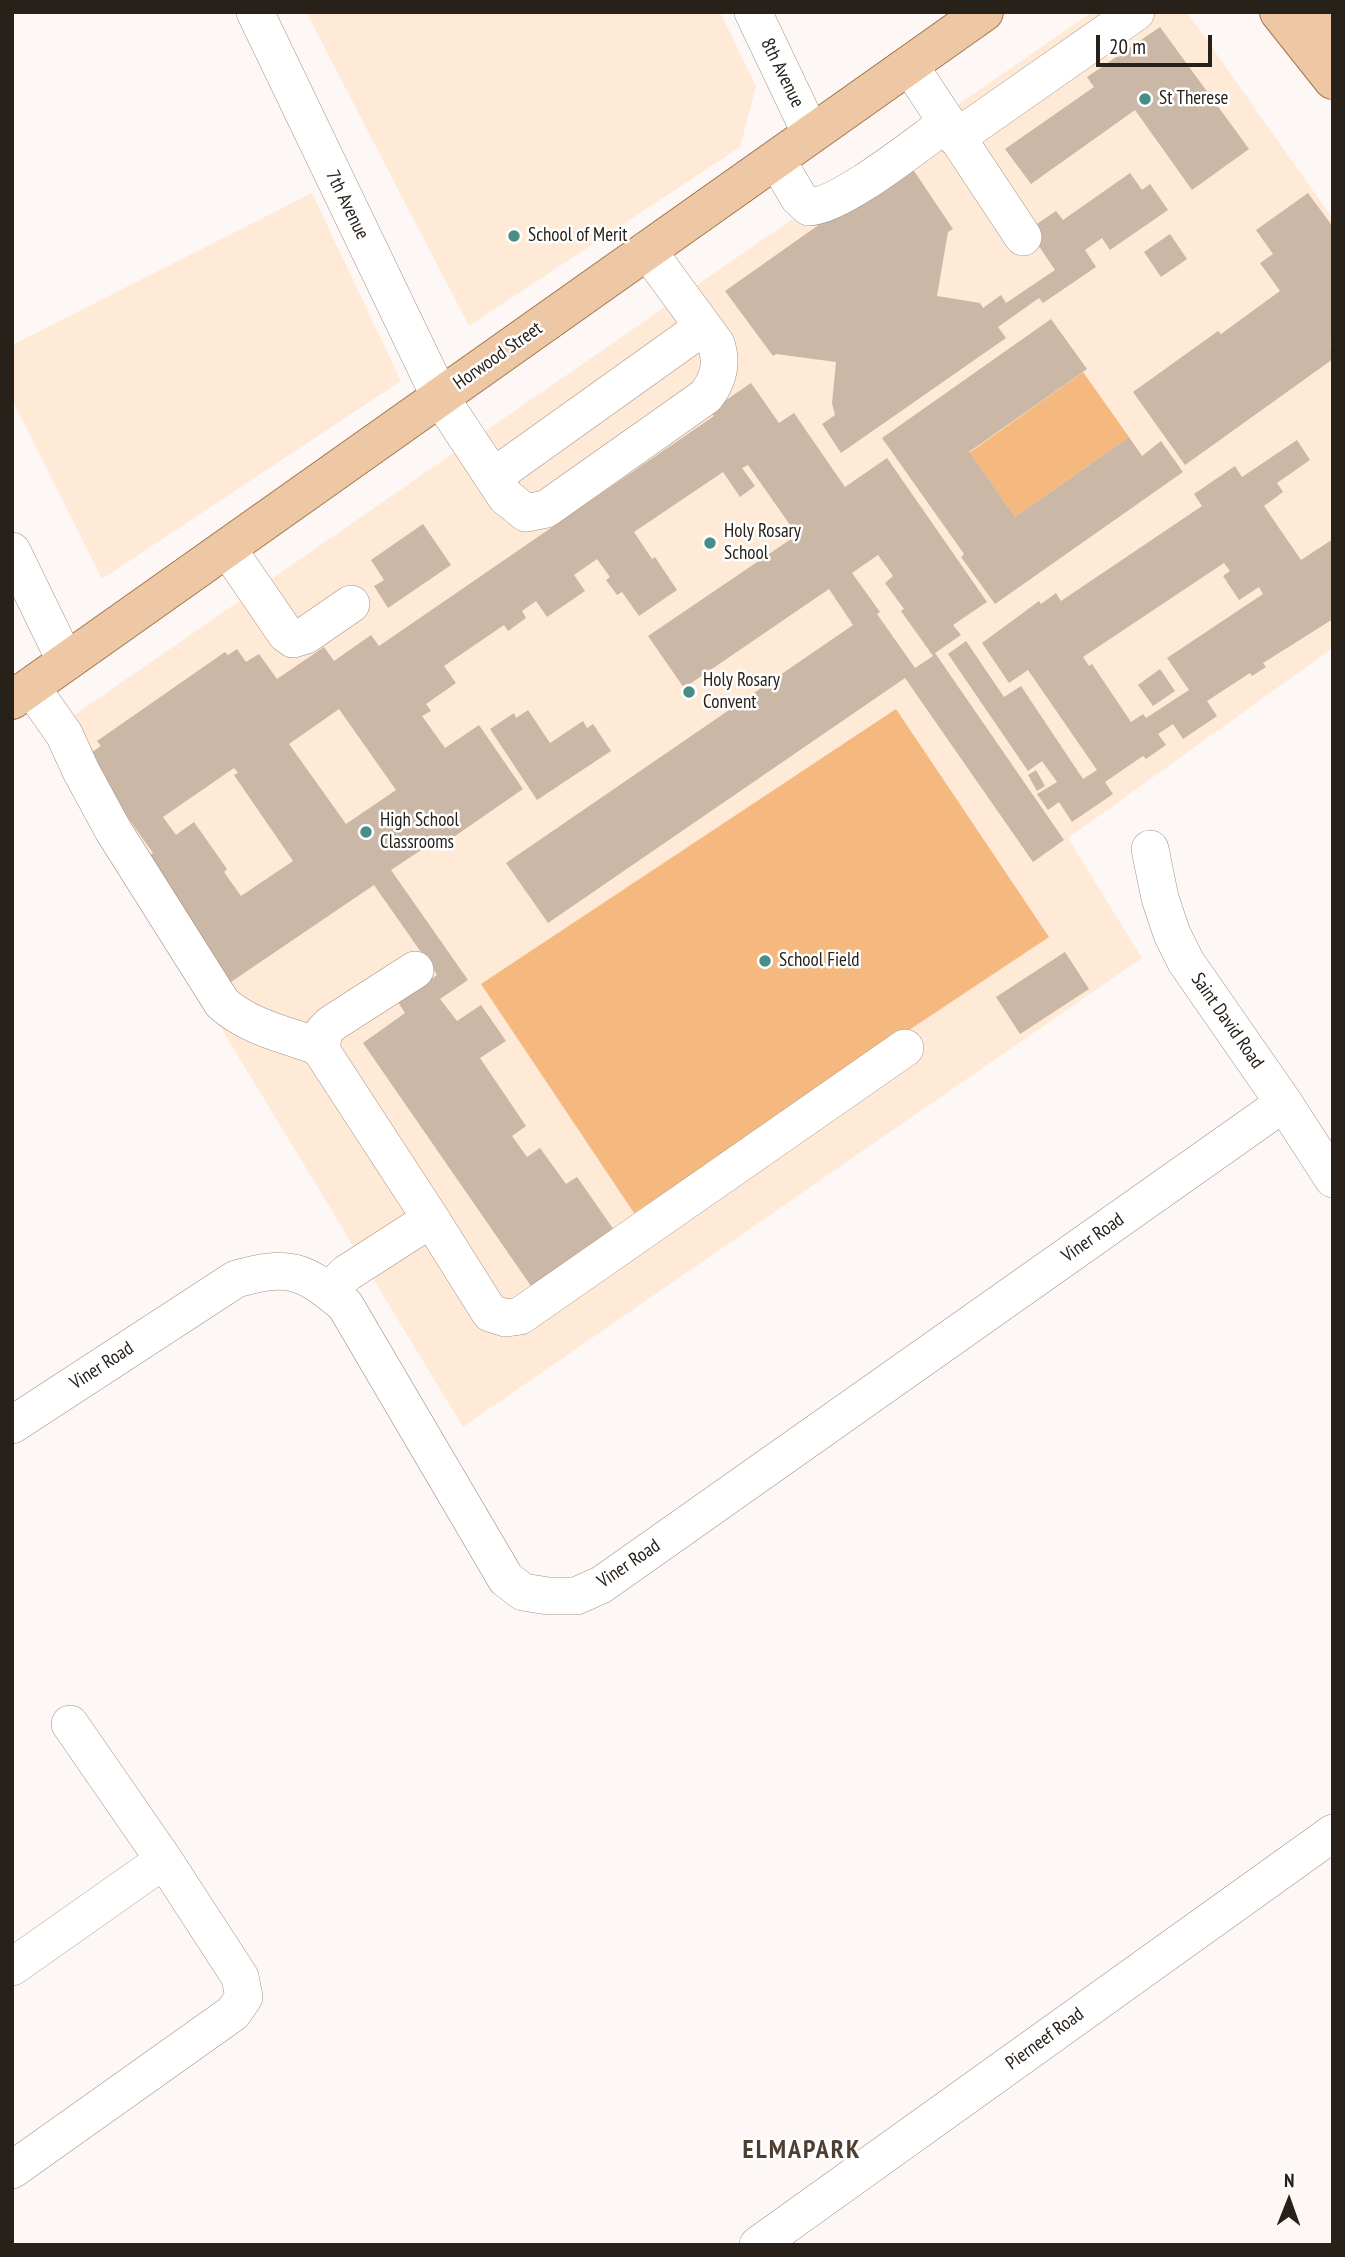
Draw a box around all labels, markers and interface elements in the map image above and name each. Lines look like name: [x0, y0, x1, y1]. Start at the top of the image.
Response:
scale bar: [1100, 21, 1216, 65]
text: 20 m: [1109, 33, 1146, 60]
street label: 8th Avenue: [755, 35, 809, 111]
place label: St Therese: [1159, 88, 1228, 110]
marker: St Therese: [1137, 91, 1153, 107]
street label: 7th Avenue: [321, 167, 373, 243]
place label: School of Merit: [528, 225, 628, 247]
marker: School of Merit: [506, 228, 522, 244]
street label: Horwood Street: [449, 317, 547, 395]
place label: Holy Rosary School: [724, 521, 801, 565]
marker: Holy Rosary School: [702, 535, 718, 551]
place label: Holy Rosary Convent: [703, 670, 780, 714]
marker: Holy Rosary Convent: [681, 684, 697, 700]
place label: High School Classrooms: [380, 810, 459, 854]
marker: High School Classrooms: [358, 824, 374, 840]
place label: School Field: [779, 950, 860, 972]
marker: School Field: [757, 953, 773, 969]
street label: Saint David Road: [1186, 969, 1268, 1073]
street label: Viner Road: [1057, 1208, 1129, 1268]
street label: Viner Road: [66, 1337, 138, 1395]
street label: Viner Road: [593, 1535, 665, 1593]
street label: Pierneef Road: [1002, 2003, 1088, 2075]
district label: ELMAPARK: [744, 2135, 860, 2167]
north arrow: [1254, 2166, 1324, 2236]
text: N: [1284, 2168, 1295, 2192]

